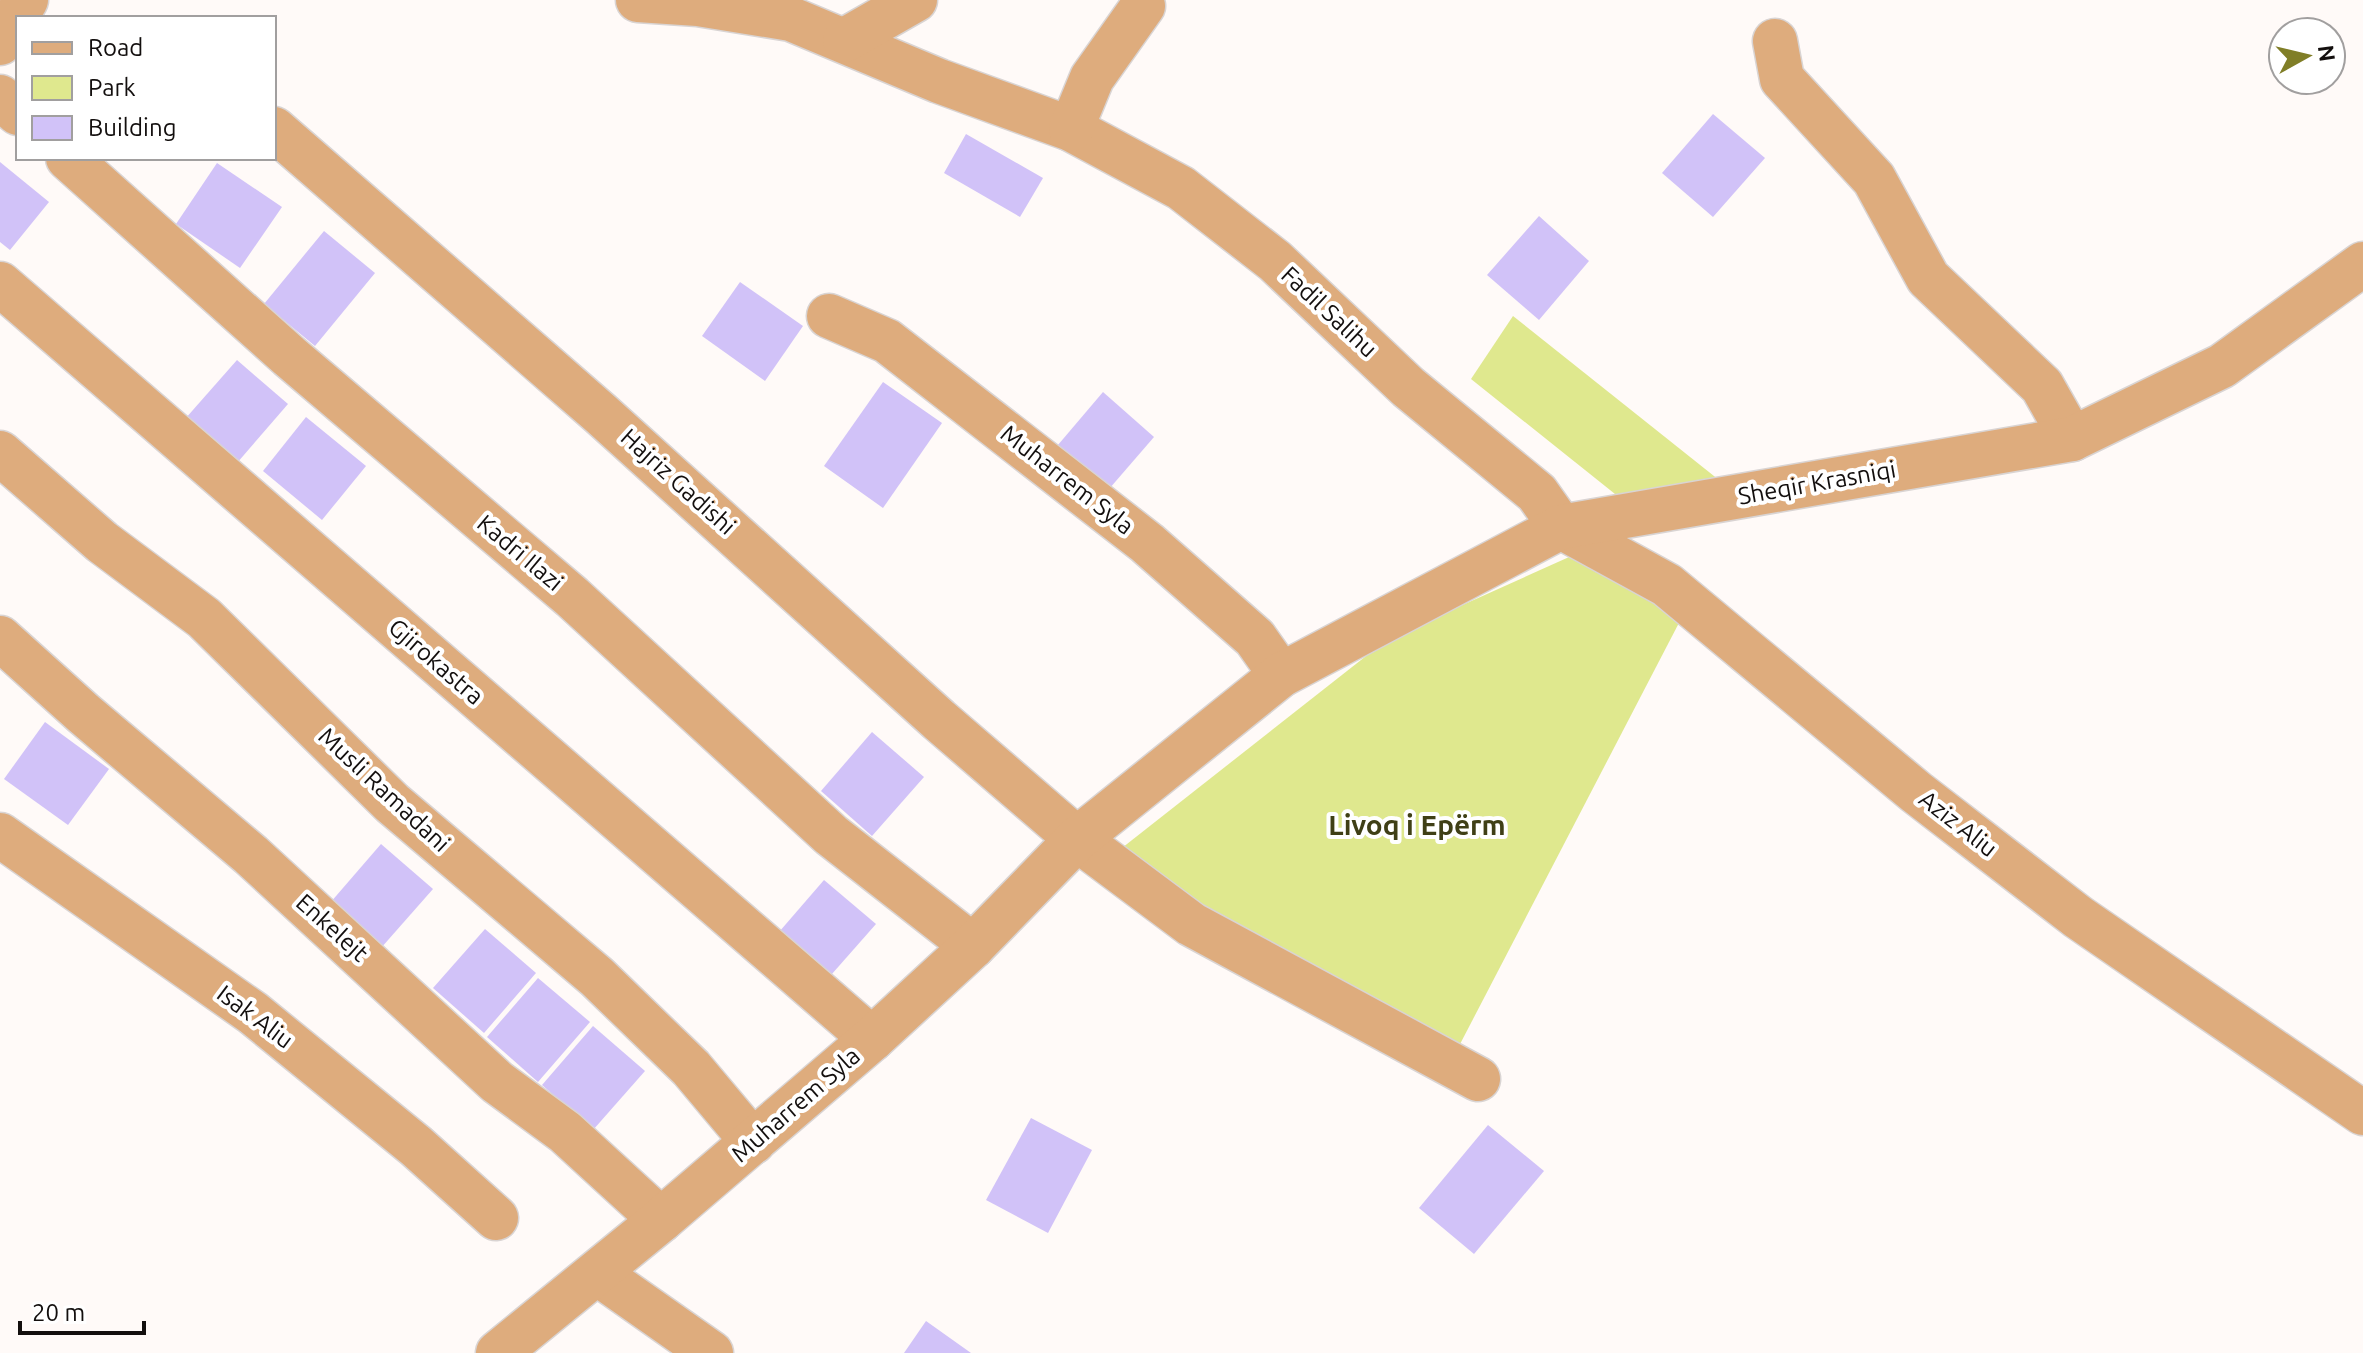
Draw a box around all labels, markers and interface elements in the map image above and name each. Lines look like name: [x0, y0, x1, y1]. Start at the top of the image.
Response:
legend: [16, 16, 276, 160]
north arrow: [2267, 16, 2347, 96]
text: Road: [88, 34, 143, 61]
text: N: [2314, 43, 2341, 63]
text: Park: [88, 74, 136, 101]
text: Building: [88, 114, 176, 141]
street label: Fadil Salihu: [1276, 261, 1382, 362]
street label: Muharrem Syla: [996, 419, 1139, 540]
street label: Hajriz Gadishi: [616, 423, 741, 540]
street label: Sheqir Krasniqi: [1736, 455, 1898, 510]
street label: Kadri Ilazi: [472, 509, 568, 596]
street label: Gjirokastra: [384, 613, 489, 710]
street label: Musli Ramadani: [313, 722, 455, 857]
street label: Aziz Aliu: [1914, 785, 2002, 862]
district label: Livoq i Epërm: [1328, 809, 1506, 840]
street label: Enkelejt: [291, 889, 374, 967]
street label: Isak Aliu: [212, 979, 299, 1054]
street label: Muharrem Syla: [726, 1042, 865, 1168]
scale bar: [20, 1285, 144, 1335]
text: 20 m: [32, 1299, 85, 1326]

